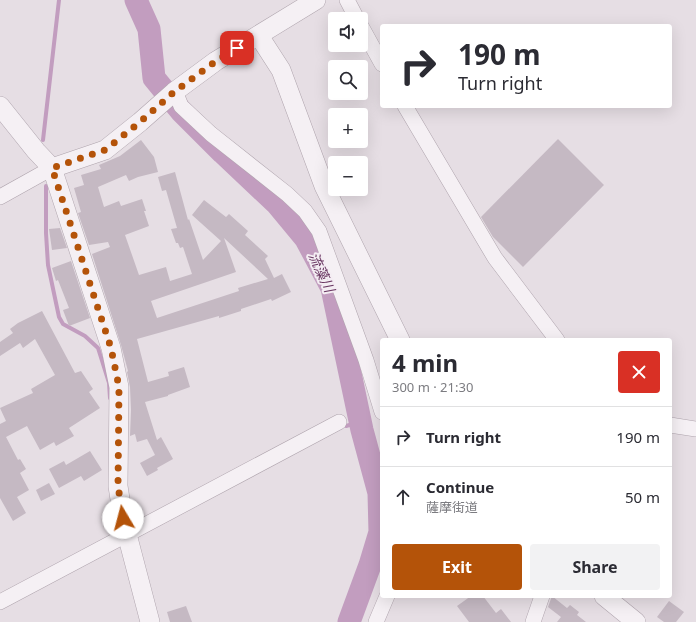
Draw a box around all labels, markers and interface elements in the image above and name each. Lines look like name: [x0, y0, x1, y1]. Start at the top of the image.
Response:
map controls: [328, 12, 368, 196]
button: sound: [328, 12, 368, 52]
pin: [220, 31, 254, 65]
text: 190 m: [458, 35, 541, 73]
icon: arrive: [226, 37, 248, 59]
icon: right: [392, 40, 444, 92]
button: search: [328, 60, 368, 100]
text: Turn right: [458, 71, 542, 95]
button: +: [328, 108, 368, 148]
button: −: [328, 156, 368, 196]
water label: 流藻川: [305, 249, 340, 297]
text: 4 min: [392, 346, 458, 379]
button: close: [618, 351, 660, 393]
text: 300 m · 21:30: [392, 378, 473, 396]
icon: right: [392, 426, 414, 448]
text: Turn right: [426, 427, 501, 447]
text: 190 m: [616, 427, 660, 447]
text: Continue: [426, 477, 494, 497]
icon: ahead: [392, 486, 414, 508]
text: 50 m: [625, 487, 660, 507]
position arrow: [102, 497, 144, 539]
text: 薩摩街道: [426, 498, 478, 516]
button: Exit: [392, 544, 522, 590]
button: Share: [530, 544, 660, 590]

